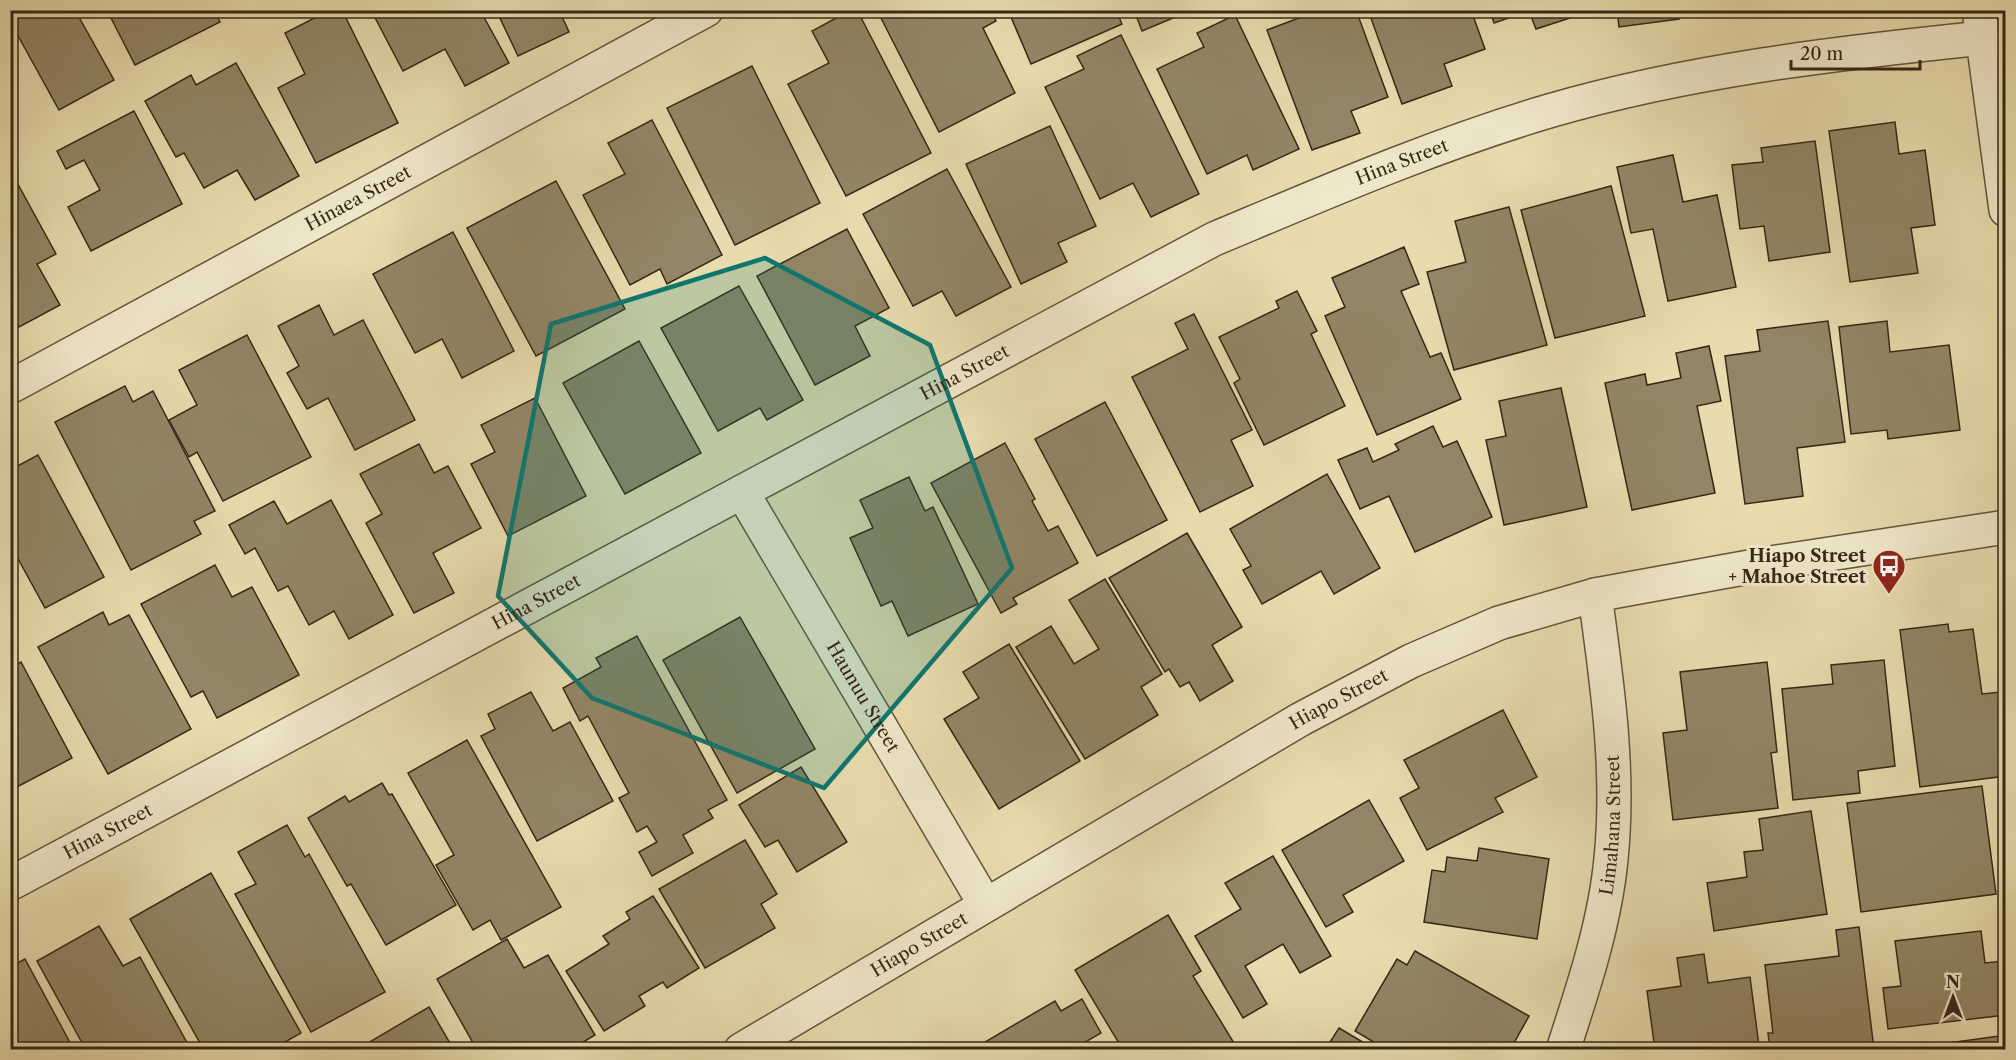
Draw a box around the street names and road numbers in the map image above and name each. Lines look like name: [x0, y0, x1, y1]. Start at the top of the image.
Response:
street label: Hina Street: [1352, 134, 1452, 190]
street label: Hinaea Street: [302, 161, 415, 236]
street label: Hina Street: [917, 340, 1013, 405]
street label: Hina Street: [488, 569, 585, 635]
street label: Haunuu Street: [822, 637, 905, 757]
street label: Hiapo Street: [1285, 664, 1392, 734]
street label: Limahana Street: [1595, 754, 1625, 897]
street label: Hina Street: [60, 799, 157, 864]
street label: Hiapo Street: [867, 907, 972, 982]

